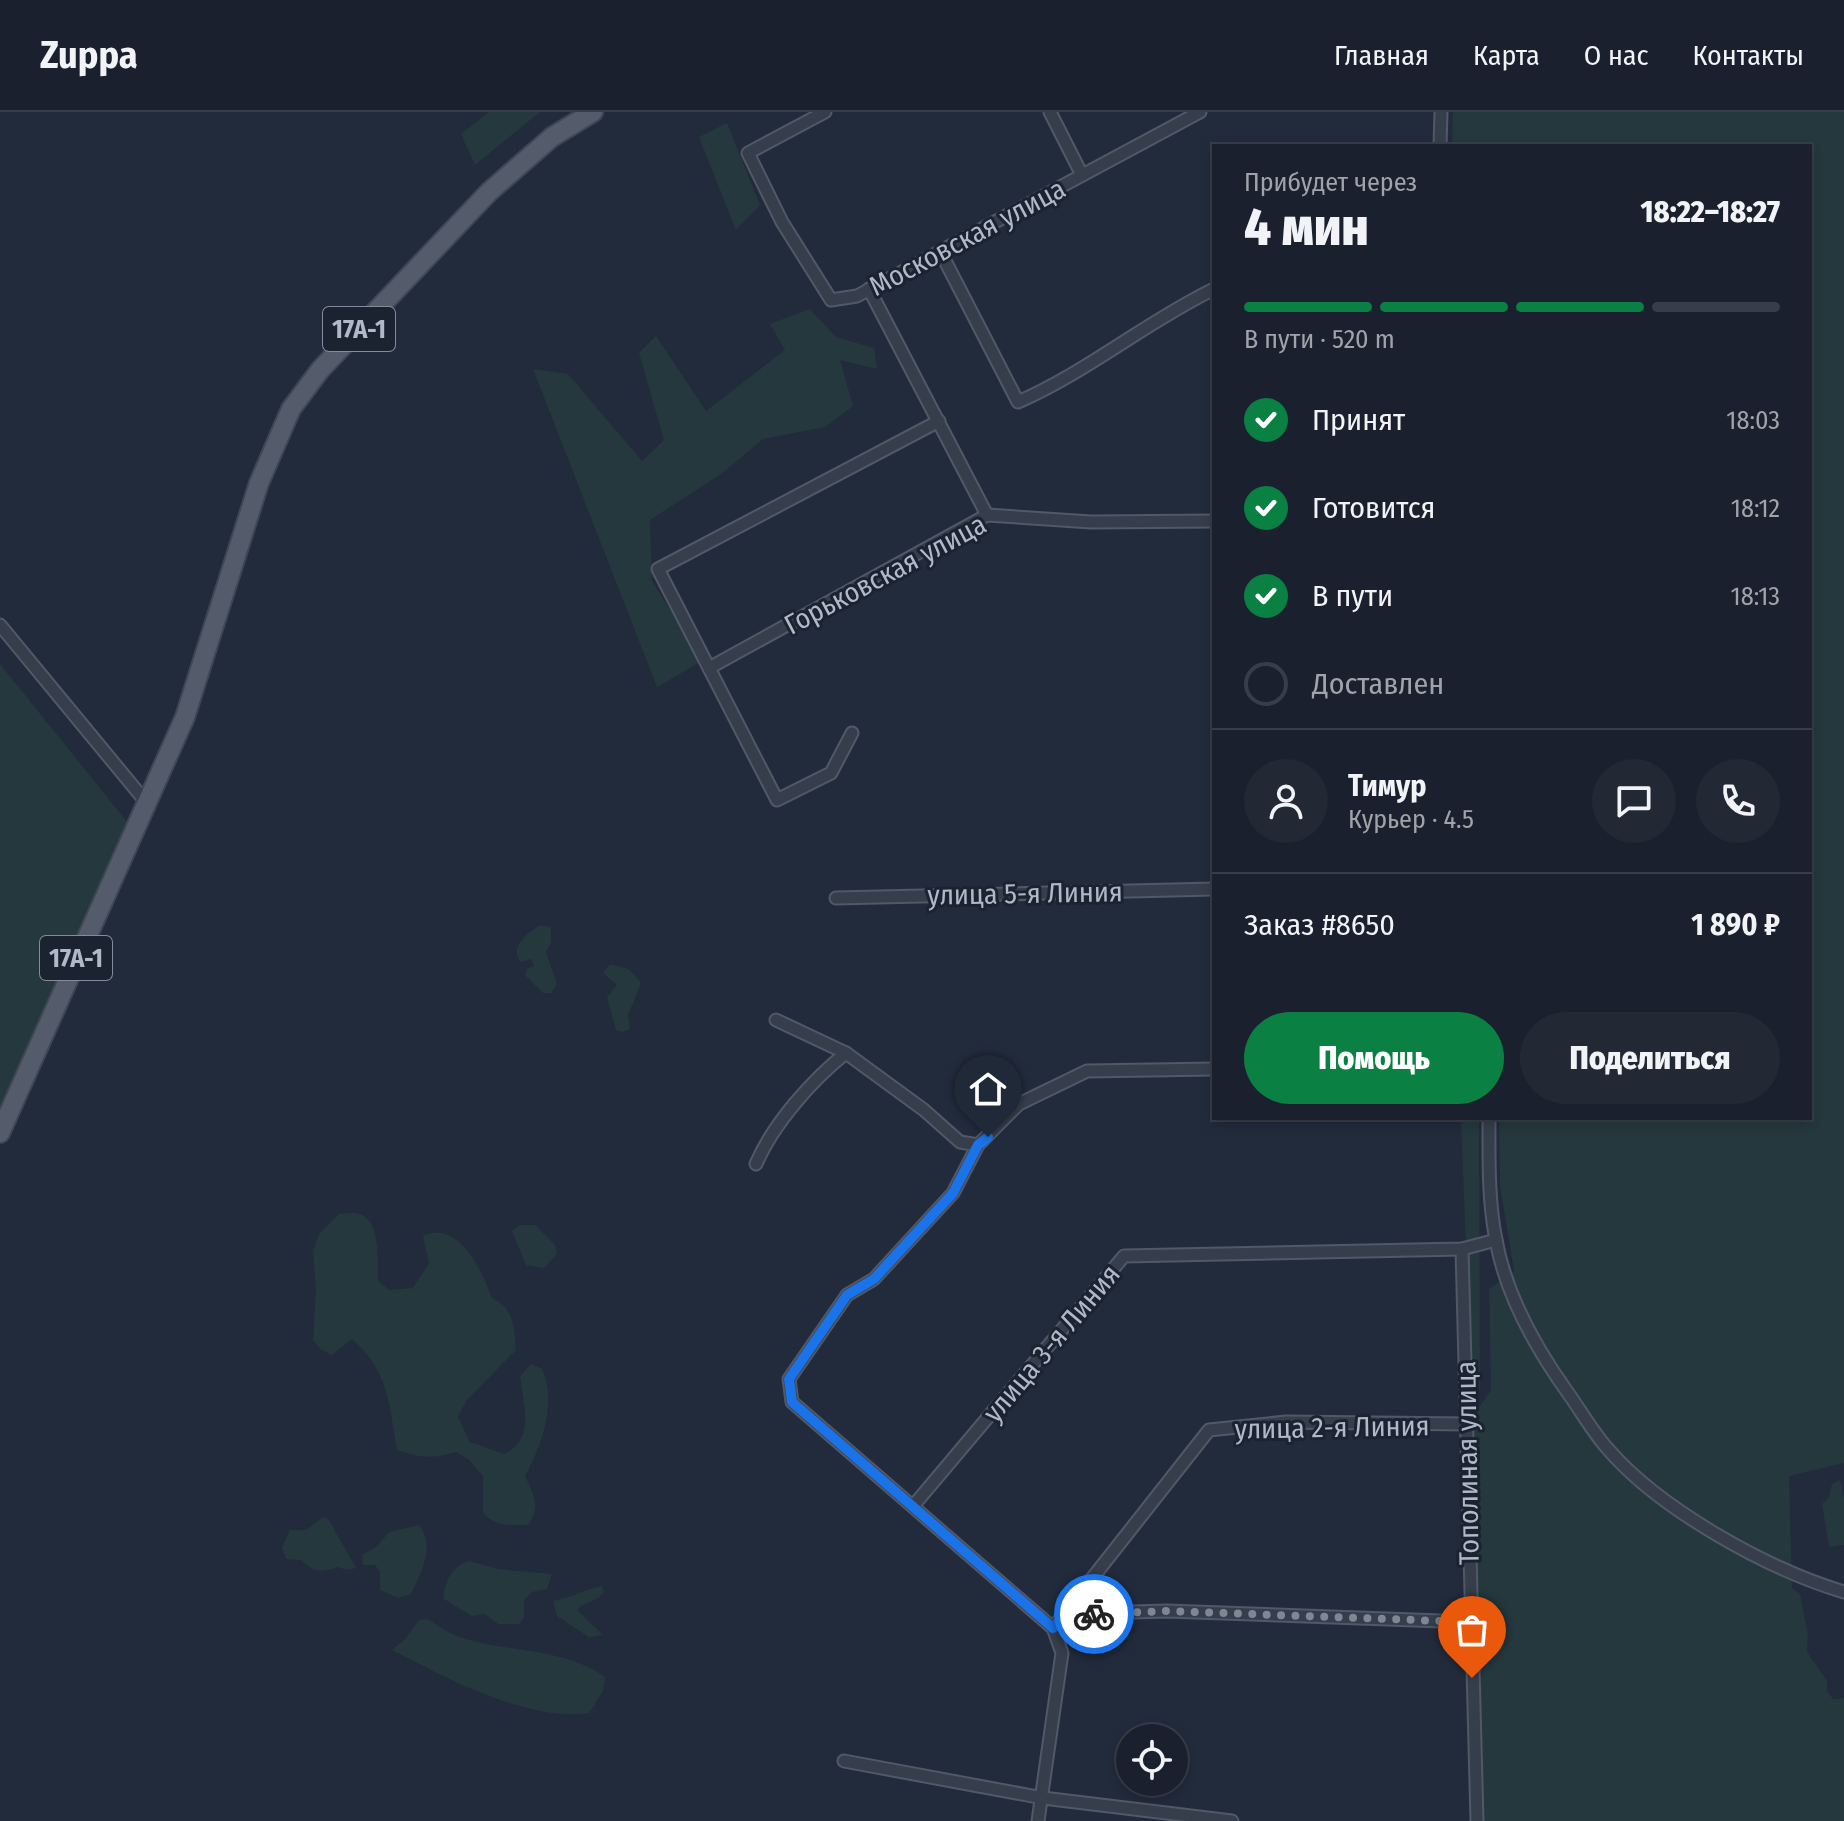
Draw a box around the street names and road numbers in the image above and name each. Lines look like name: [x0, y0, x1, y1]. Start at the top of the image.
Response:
street label: Московская улица: [864, 172, 1071, 303]
road number: 17А-1: [323, 307, 395, 351]
street label: Горьковская улица: [779, 507, 992, 641]
street label: улица 5-я Линия: [927, 875, 1123, 912]
road number: 17А-1: [40, 936, 112, 980]
street label: улица 3-я Линия: [976, 1258, 1127, 1429]
street label: Тополиная улица: [1449, 1361, 1486, 1565]
street label: улица 2-я Линия: [1234, 1409, 1430, 1446]

